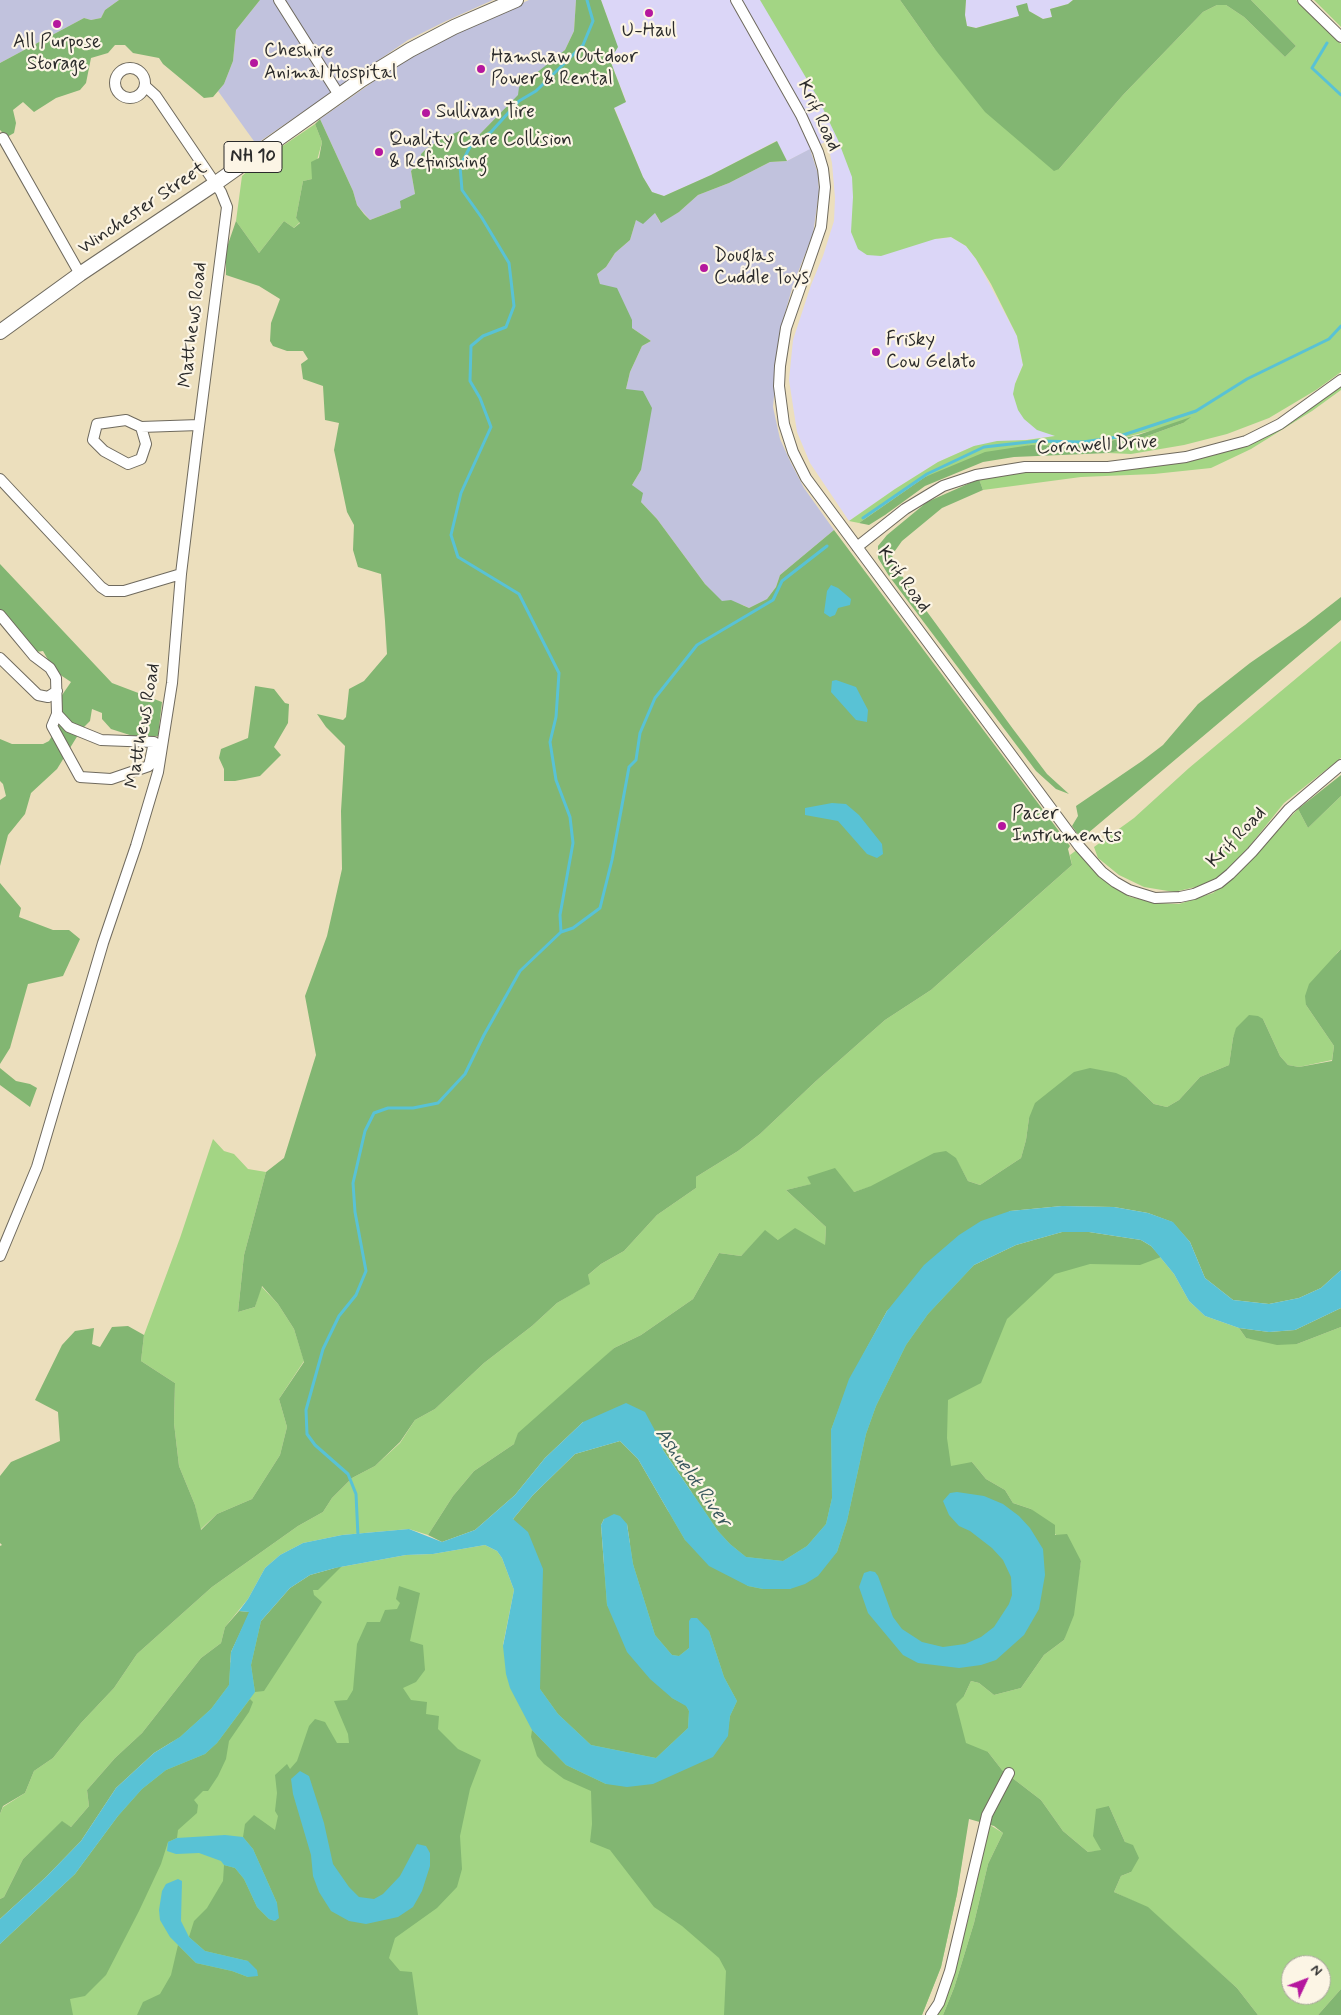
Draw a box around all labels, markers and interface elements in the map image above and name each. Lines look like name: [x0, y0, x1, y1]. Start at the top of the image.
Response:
marker: U-Haul: [643, 7, 655, 19]
marker: All Purpose Storage: [51, 18, 63, 30]
place label: U-Haul: [622, 21, 676, 43]
place label: All Purpose Storage: [13, 32, 101, 76]
place label: Cheshire Animal Hospital: [264, 41, 397, 85]
place label: Hamshaw Outdoor Power & Rental: [491, 47, 638, 91]
marker: Cheshire Animal Hospital: [248, 57, 260, 69]
marker: Hamshaw Outdoor Power & Rental: [475, 63, 487, 75]
street label: Krif Road: [792, 77, 844, 155]
place label: Sullivan Tire: [436, 102, 535, 124]
marker: Sullivan Tire: [420, 107, 432, 119]
place label: Quality Care Collision & Refinishing: [389, 130, 572, 174]
road number: NH 10: [224, 142, 282, 172]
marker: Quality Care Collision & Refinishing: [373, 146, 385, 158]
street label: Winchester Street: [74, 158, 212, 260]
place label: Douglas Cuddle Toys: [714, 246, 809, 290]
street label: Matthews Road: [175, 261, 213, 389]
marker: Douglas Cuddle Toys: [698, 262, 710, 274]
place label: Frisky Cow Gelato: [886, 330, 976, 374]
marker: Frisky Cow Gelato: [870, 346, 882, 358]
street label: Cornwell Drive: [1036, 431, 1158, 461]
street label: Krif Road: [871, 543, 935, 617]
street label: Matthews Road: [122, 662, 166, 790]
street label: Krif Road: [1202, 803, 1272, 873]
place label: Pacer Instruments: [1012, 804, 1122, 848]
marker: Pacer Instruments: [996, 820, 1008, 832]
water label: Ashuelot River: [649, 1423, 735, 1533]
north arrow: [1281, 1955, 1331, 2005]
text: N: [1306, 1961, 1326, 1980]

